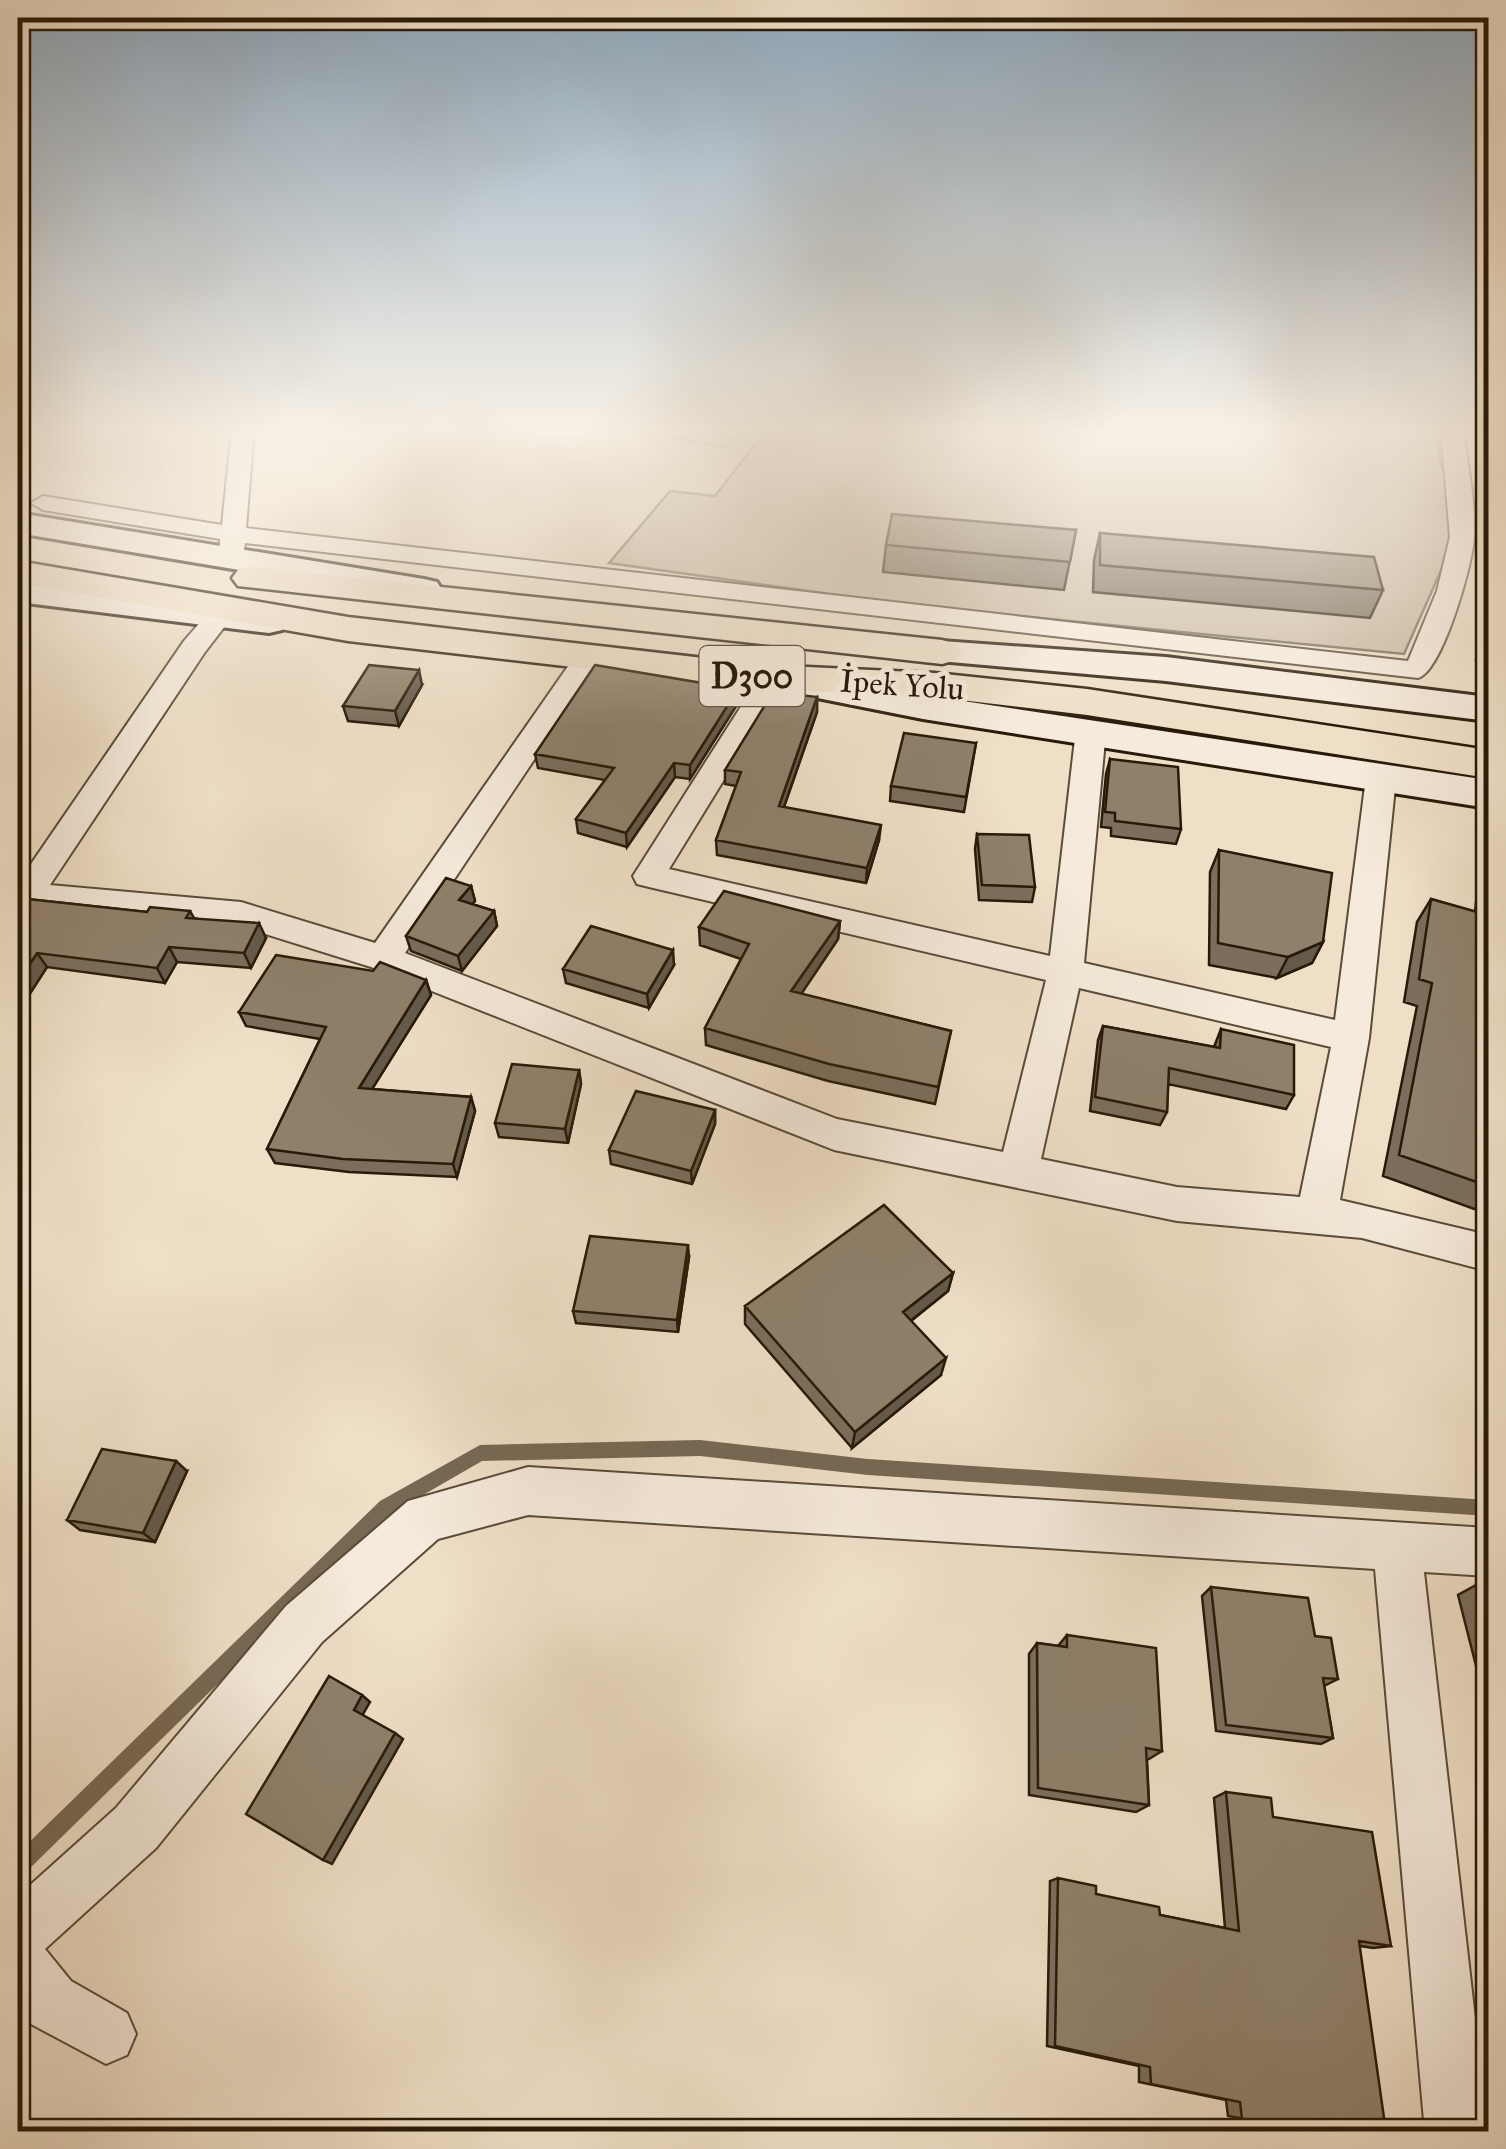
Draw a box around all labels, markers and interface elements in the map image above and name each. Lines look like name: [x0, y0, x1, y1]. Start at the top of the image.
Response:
road number: D300: [700, 646, 804, 706]
street label: İpek Yolu: [839, 661, 965, 709]

